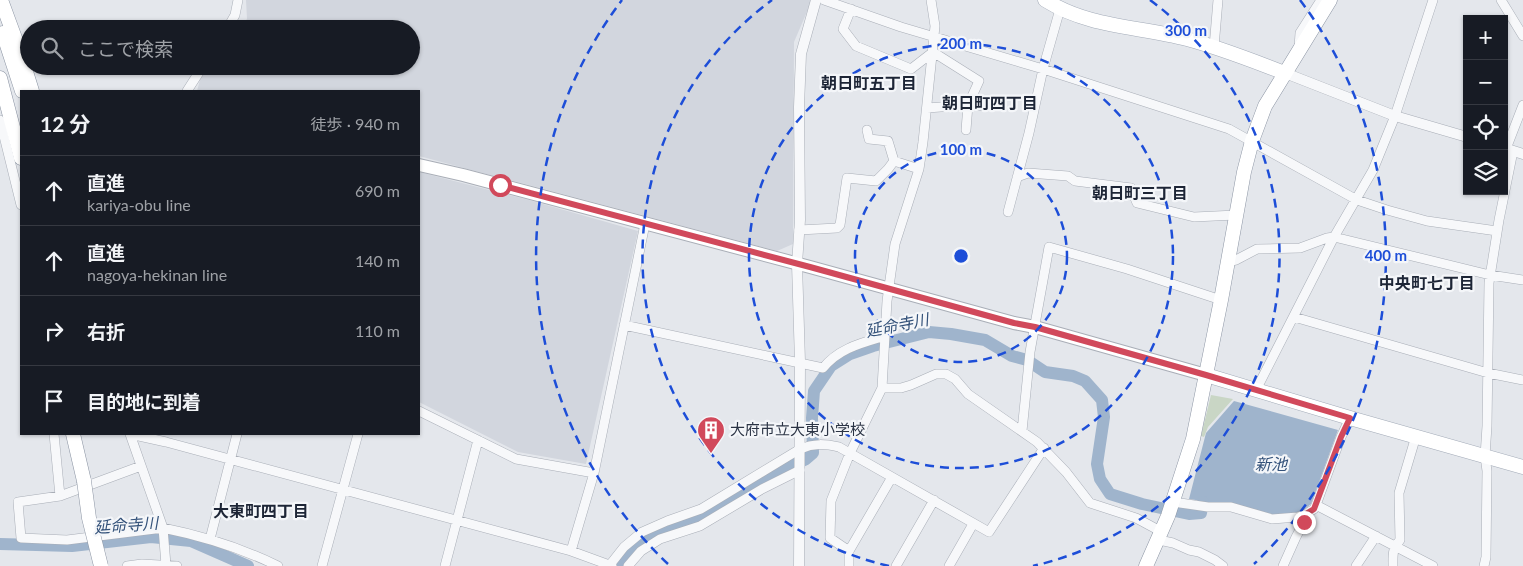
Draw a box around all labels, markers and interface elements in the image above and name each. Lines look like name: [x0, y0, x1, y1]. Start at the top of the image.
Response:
map controls: [1463, 15, 1508, 195]
button: +: [1463, 15, 1508, 60]
search box: [20, 20, 420, 75]
text: 300 m: [1165, 21, 1207, 39]
icon: search: [38, 34, 66, 62]
text: 200 m: [940, 34, 982, 52]
text: ここで検索: [78, 37, 173, 60]
button: −: [1463, 60, 1508, 105]
district label: 朝日町五丁目: [821, 73, 917, 92]
district label: 朝日町四丁目: [942, 93, 1038, 112]
button: locate: [1463, 105, 1508, 150]
text: 12 分: [40, 111, 90, 136]
text: 徒歩 · 940 m: [311, 114, 400, 133]
text: 100 m: [940, 140, 982, 158]
button: layers: [1463, 150, 1508, 195]
text: 直進: [87, 171, 125, 194]
route start: [489, 174, 512, 197]
icon: ahead: [40, 177, 68, 205]
text: 690 m: [355, 181, 400, 200]
district label: 朝日町三丁目: [1092, 183, 1188, 202]
text: kariya-obu line: [87, 195, 191, 214]
text: 直進: [87, 241, 125, 264]
text: 400 m: [1365, 246, 1407, 264]
icon: ahead: [40, 247, 68, 275]
centre of rings: [952, 247, 970, 265]
text: 140 m: [355, 251, 400, 270]
text: nagoya-hekinan line: [87, 265, 227, 284]
district label: 中央町七丁目: [1379, 273, 1475, 292]
water label: 延命寺川: [864, 309, 932, 340]
icon: right: [40, 317, 68, 345]
text: 右折: [87, 320, 125, 343]
text: 110 m: [355, 321, 400, 340]
icon: arrive: [40, 387, 68, 415]
text: 目的地に到着: [87, 390, 201, 413]
building icon: 大府市立大東小学校: [696, 415, 726, 454]
place label: 大府市立大東小学校: [730, 420, 865, 438]
water label: 新池: [1255, 454, 1289, 473]
district label: 大東町四丁目: [213, 501, 309, 520]
route end: [1293, 511, 1316, 534]
water label: 延命寺川: [93, 513, 161, 536]

